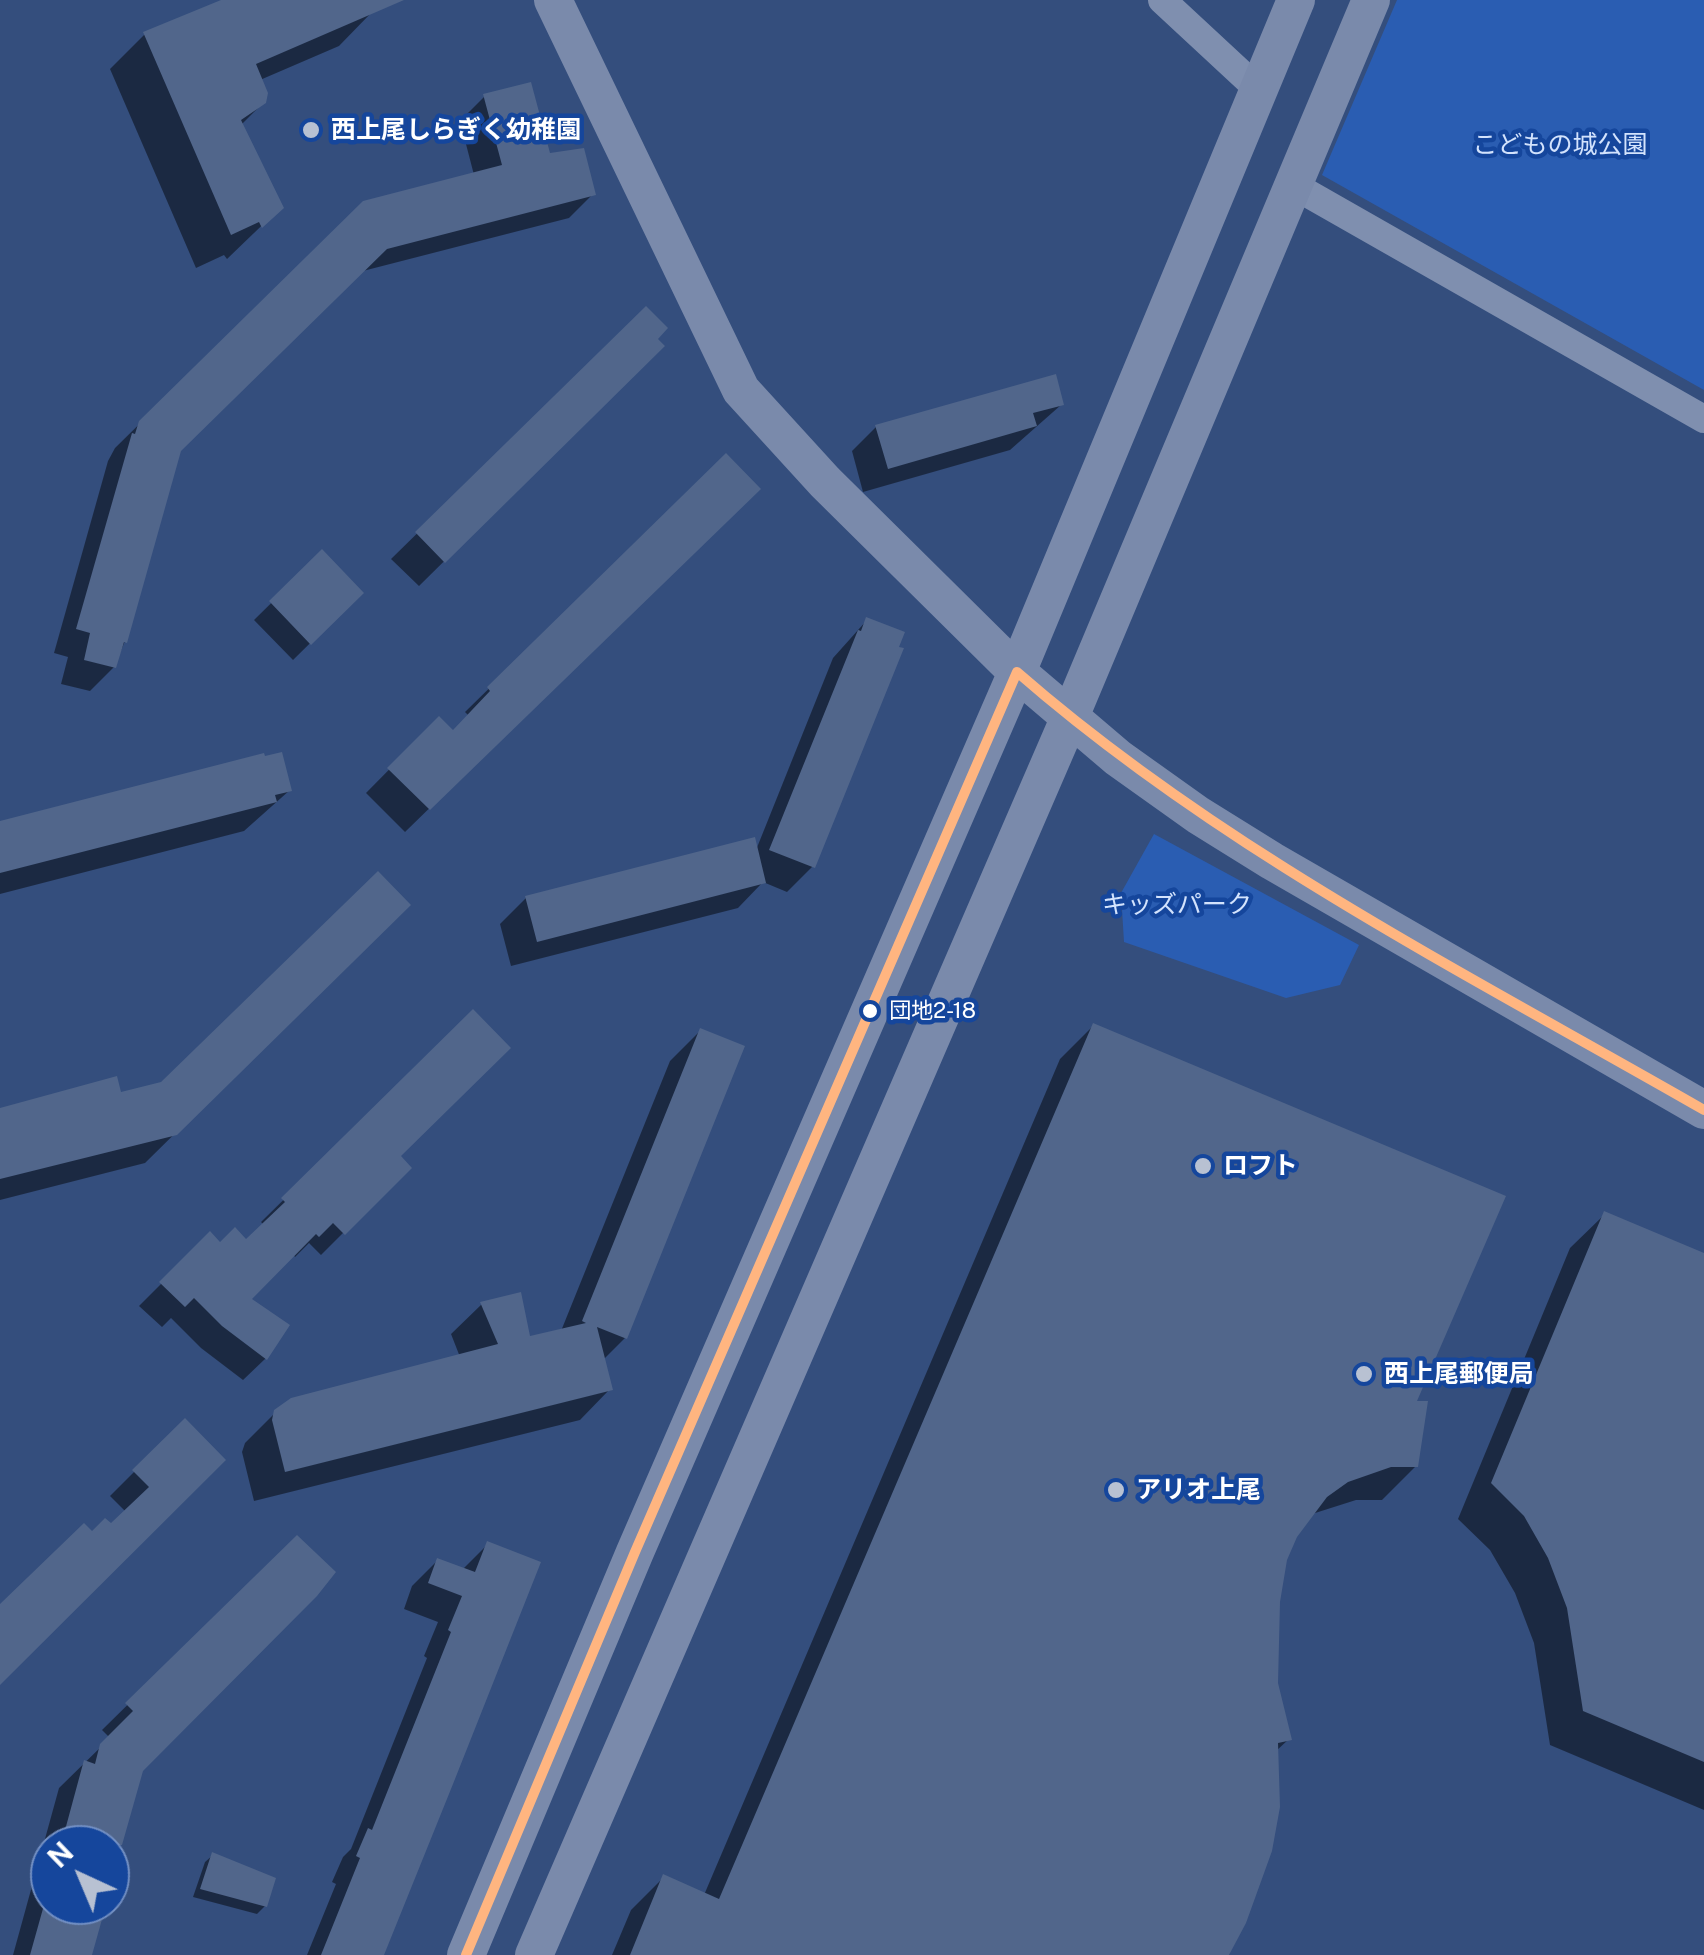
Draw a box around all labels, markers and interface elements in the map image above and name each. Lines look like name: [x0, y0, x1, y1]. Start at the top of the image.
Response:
place label: 西上尾しらぎく幼稚園: [331, 115, 581, 145]
marker: 西上尾しらぎく幼稚園: [300, 119, 322, 141]
park label: こどもの城公園: [1473, 130, 1647, 160]
park label: キッズパーク: [1102, 890, 1252, 920]
place label: 団地2-18: [889, 998, 976, 1024]
marker: 団地2-18: [860, 1001, 880, 1021]
place label: ロフト: [1223, 1151, 1298, 1181]
marker: ロフト: [1192, 1155, 1214, 1177]
place label: 西上尾郵便局: [1384, 1359, 1534, 1389]
marker: 西上尾郵便局: [1353, 1363, 1375, 1385]
place label: アリオ上尾: [1136, 1475, 1261, 1505]
marker: アリオ上尾: [1105, 1479, 1127, 1501]
north arrow: [30, 1825, 130, 1925]
text: N: [41, 1835, 80, 1874]

